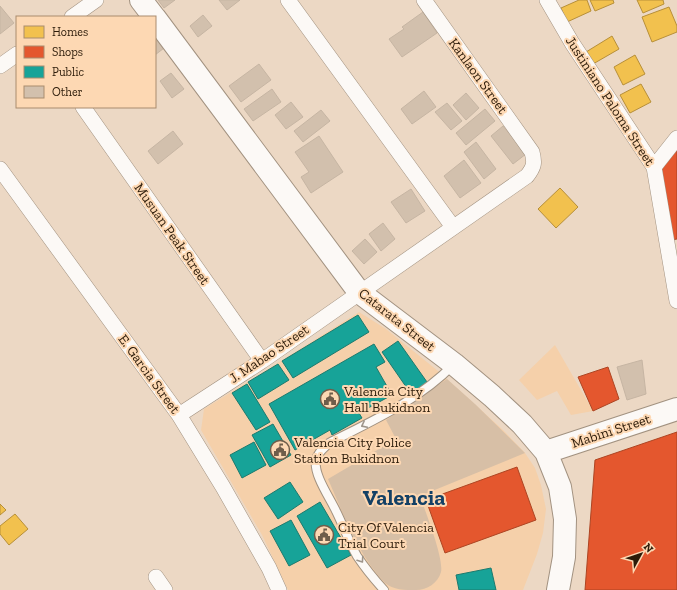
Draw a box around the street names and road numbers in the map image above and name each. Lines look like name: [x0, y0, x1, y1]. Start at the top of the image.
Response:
street label: Justiniano Paloma Street: [562, 33, 659, 170]
street label: Kanlaon Street: [445, 35, 512, 118]
street label: Musuan Peak Street: [131, 180, 214, 289]
street label: Catarata Street: [355, 285, 439, 356]
street label: J. Mabao Street: [226, 321, 313, 387]
street label: E. Garcia Street: [115, 331, 184, 418]
street label: Mabini Street: [569, 410, 654, 452]

